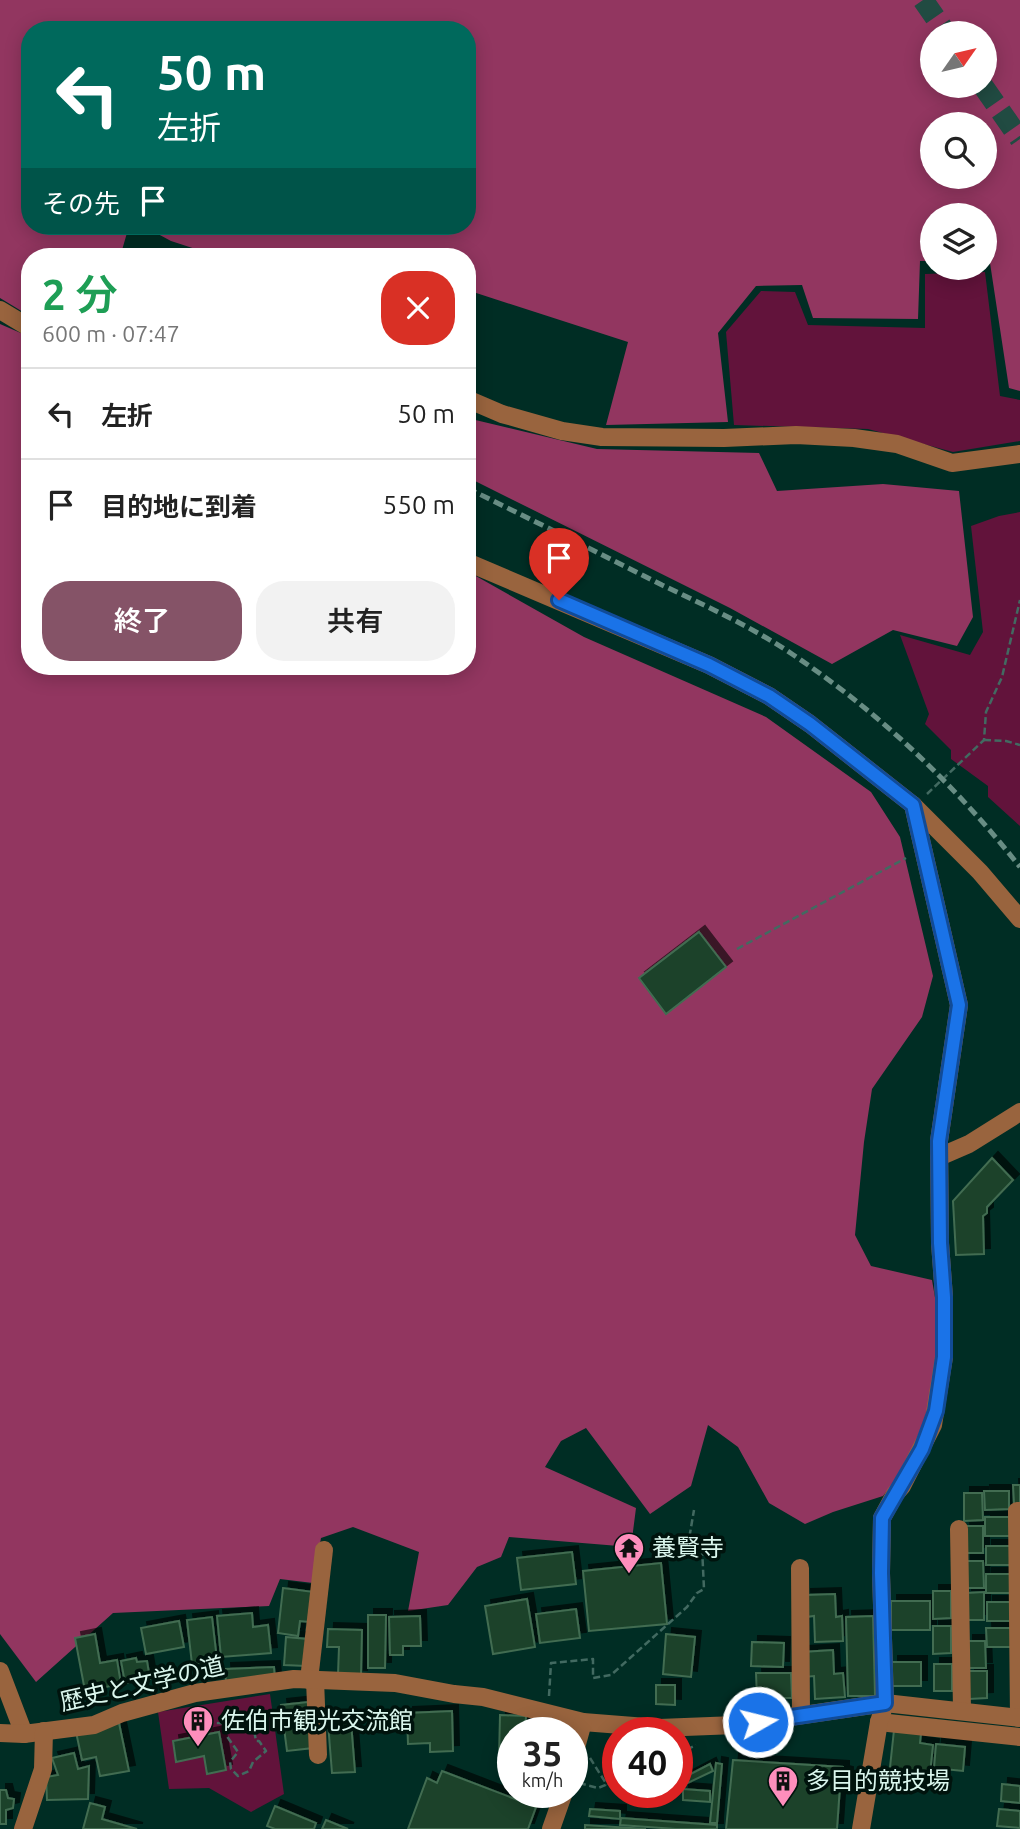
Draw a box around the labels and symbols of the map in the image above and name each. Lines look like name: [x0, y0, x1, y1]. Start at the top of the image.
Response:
north arrow: [920, 21, 998, 98]
pin: [529, 528, 589, 600]
temple icon: 養賢寺: [612, 1531, 646, 1575]
place label: 養賢寺: [652, 1534, 724, 1561]
street label: 歴史と文学の道: [57, 1651, 227, 1716]
position arrow: [721, 1685, 795, 1759]
building icon: 佐伯市観光交流館: [181, 1704, 215, 1748]
place label: 佐伯市観光交流館: [221, 1707, 413, 1734]
speed limit sign: 40: [602, 1717, 693, 1808]
building icon: 多目的競技場: [766, 1764, 800, 1808]
place label: 多目的競技場: [806, 1767, 950, 1794]

